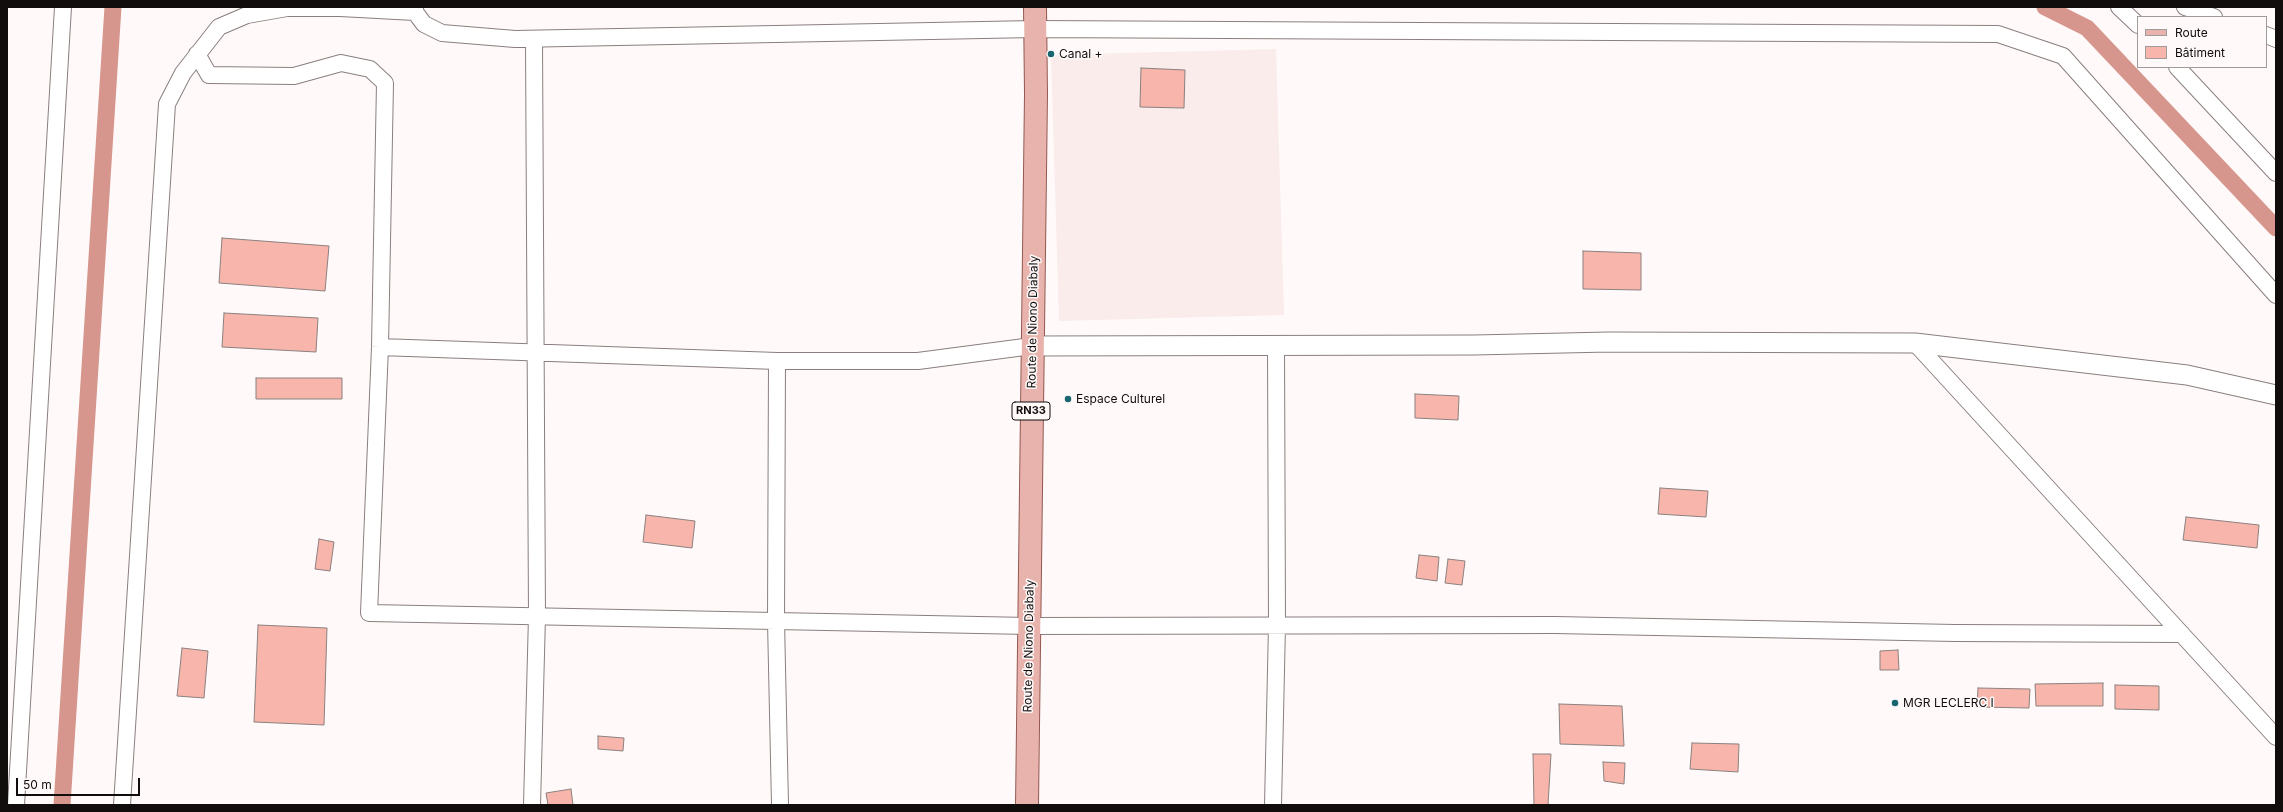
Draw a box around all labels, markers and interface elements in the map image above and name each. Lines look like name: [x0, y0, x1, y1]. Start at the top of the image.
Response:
legend: [2137, 16, 2267, 68]
text: Route: [2175, 25, 2208, 40]
text: Bâtiment: [2175, 45, 2225, 60]
place label: Canal +: [1059, 47, 1103, 61]
marker: Canal +: [1046, 49, 1056, 59]
street label: Route de Niono Diabaly: [1025, 256, 1041, 388]
place label: Espace Culturel: [1076, 392, 1165, 406]
marker: Espace Culturel: [1063, 394, 1073, 404]
road number: RN33: [1012, 402, 1050, 420]
street label: Route de Niono Diabaly: [1021, 580, 1037, 712]
place label: MGR LECLERC I: [1903, 696, 1994, 710]
marker: MGR LECLERC I: [1890, 698, 1900, 708]
scale bar: [18, 770, 142, 796]
text: 50 m: [23, 777, 52, 792]

